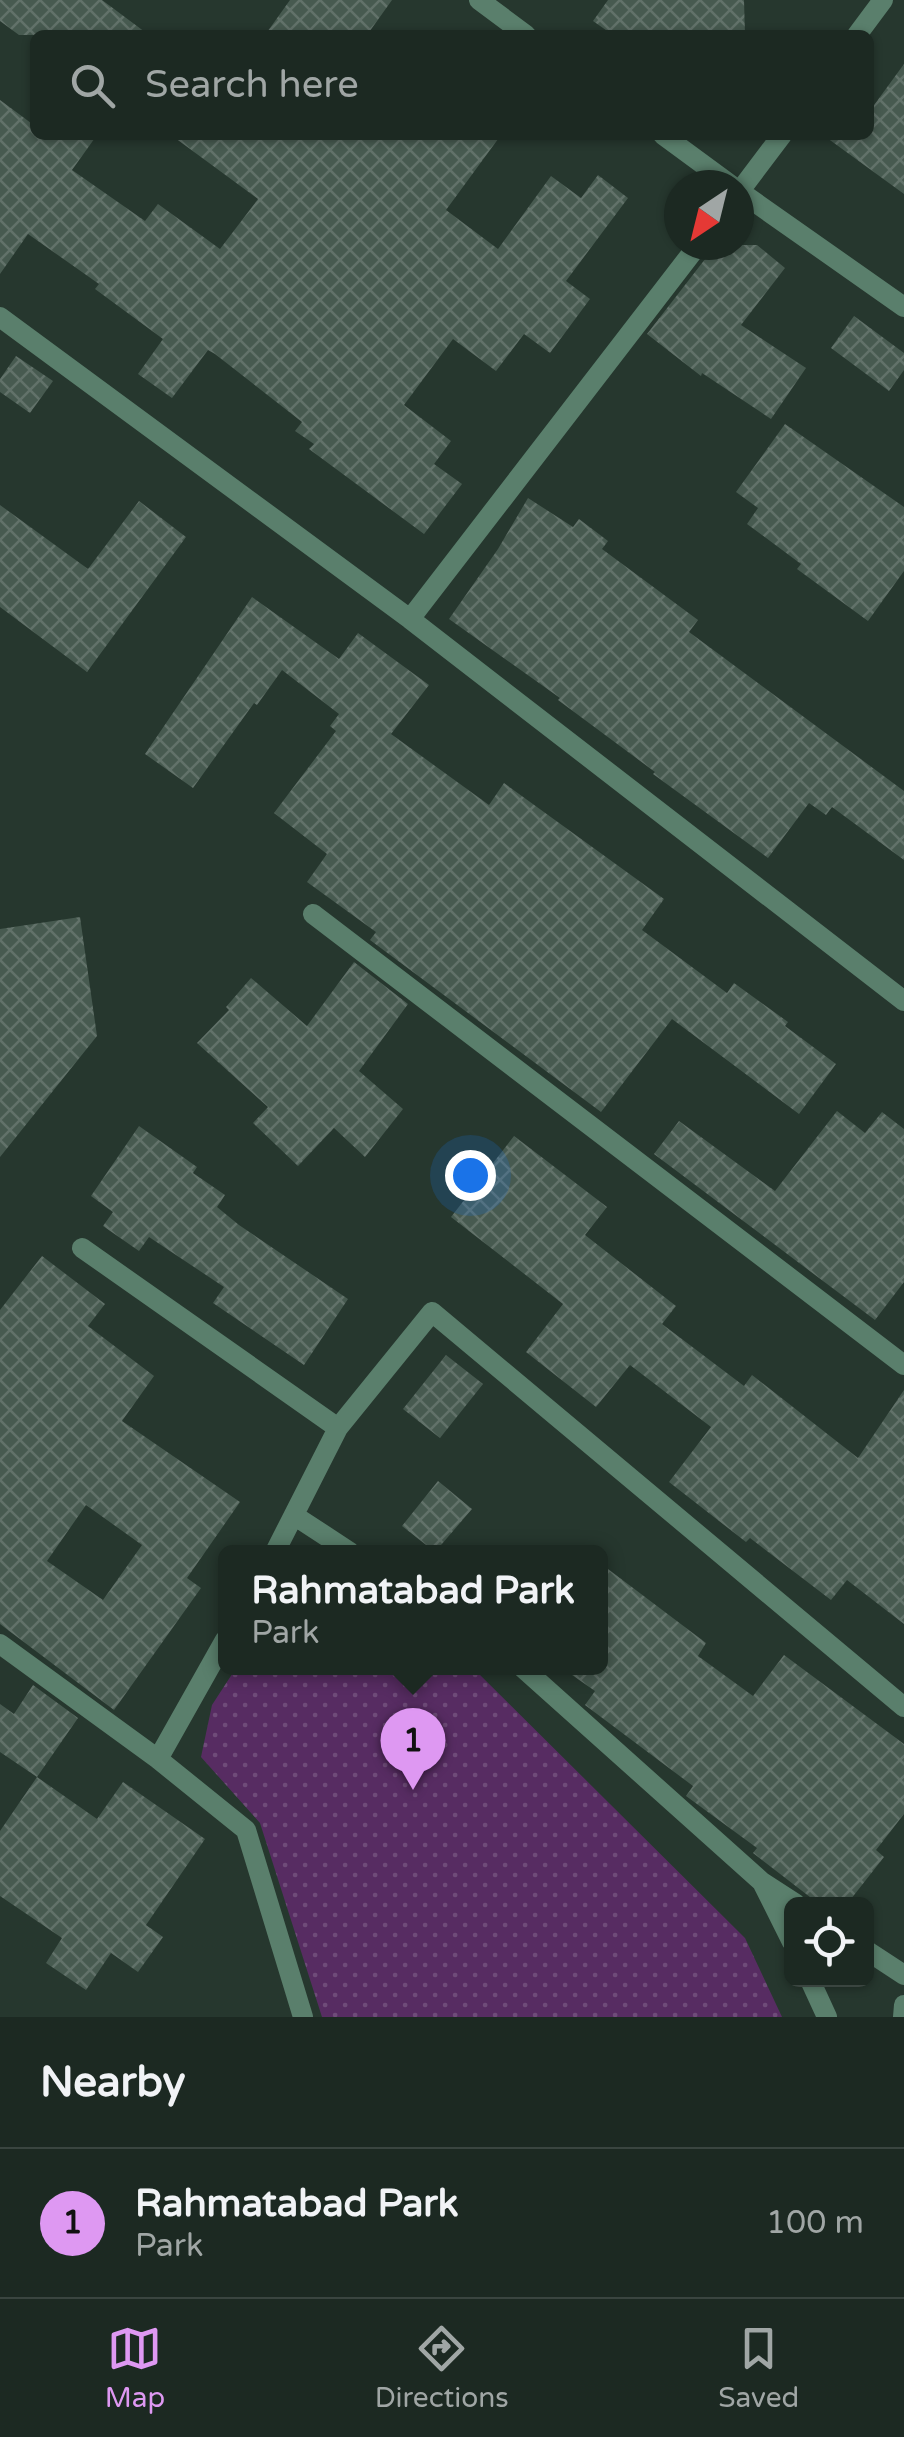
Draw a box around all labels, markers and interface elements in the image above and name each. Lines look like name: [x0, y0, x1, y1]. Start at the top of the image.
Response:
search box: [30, 30, 874, 140]
icon: search: [65, 58, 120, 113]
text: Search here: [145, 62, 359, 108]
north arrow: [664, 170, 754, 260]
your location: [445, 1150, 496, 1201]
popup: [218, 1545, 608, 1675]
text: Rahmatabad Park: [251, 1568, 575, 1614]
text: Park: [251, 1614, 320, 1652]
pin: 1: [380, 1708, 446, 1790]
map controls: [784, 1897, 874, 1987]
button: locate: [784, 1897, 874, 1987]
text: Nearby: [40, 2057, 185, 2108]
text: Rahmatabad Park: [135, 2181, 459, 2227]
text: 1: [62, 2204, 83, 2242]
text: 100 m: [766, 2204, 864, 2242]
text: Park: [135, 2227, 203, 2265]
tab: Map: [105, 2321, 165, 2415]
tab: Directions: [375, 2321, 509, 2415]
tab: Saved: [718, 2321, 799, 2415]

